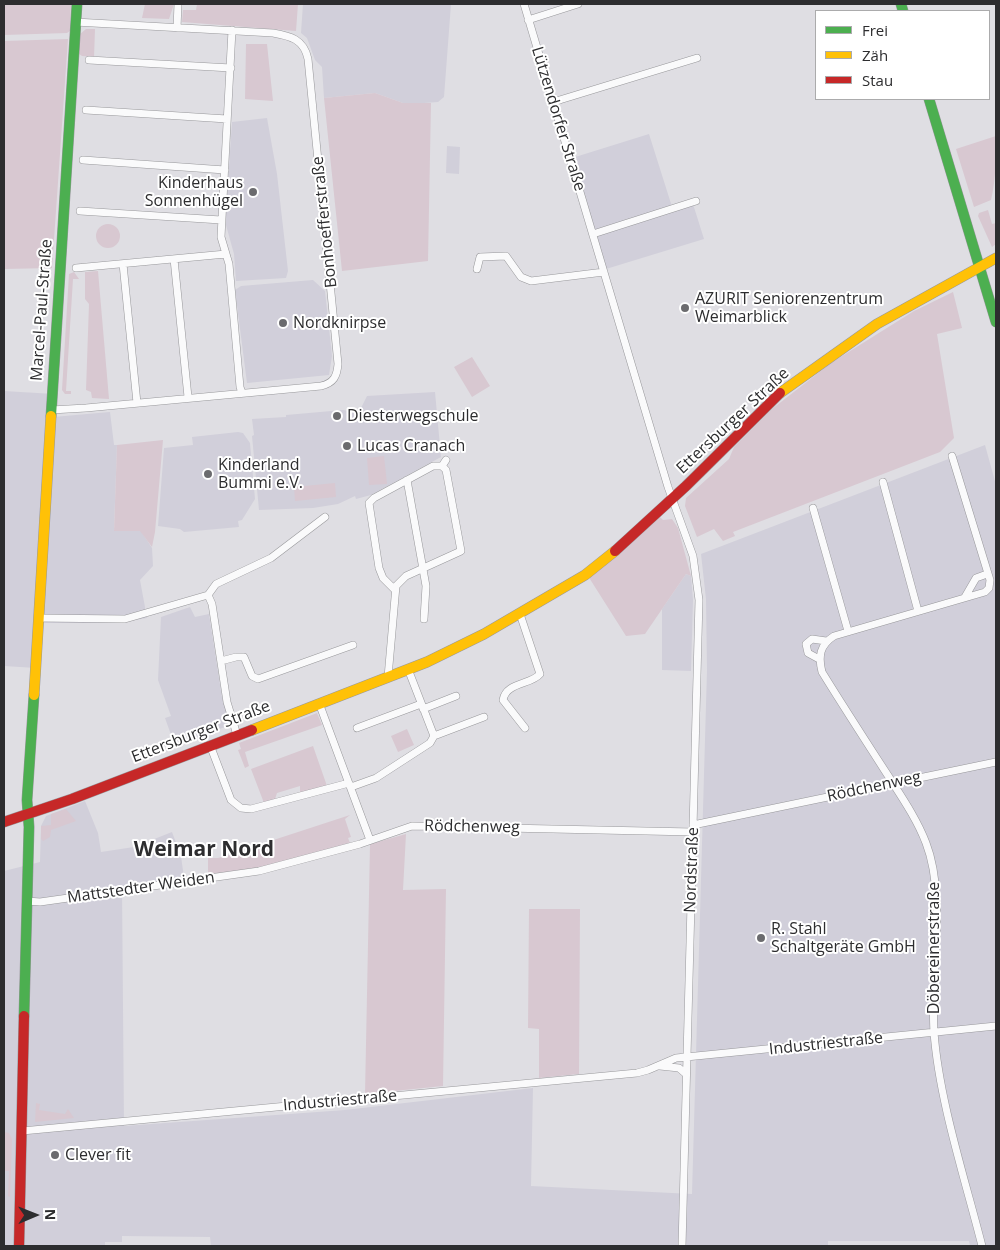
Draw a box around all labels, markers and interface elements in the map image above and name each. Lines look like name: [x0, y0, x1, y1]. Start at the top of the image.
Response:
legend: [815, 10, 990, 100]
text: Frei: [862, 20, 888, 40]
street label: Lützendorfer Straße: [527, 44, 589, 194]
text: Zäh: [862, 45, 888, 65]
text: Stau: [862, 70, 893, 90]
street label: Bonhoefferstraße: [309, 155, 341, 289]
place label: Kinderhaus Sonnenhügel: [145, 173, 243, 211]
marker: Kinderhaus Sonnenhügel: [247, 186, 259, 198]
street label: Marcel-Paul-Straße: [27, 238, 57, 382]
place label: AZURIT Seniorenzentrum Weimarblick: [695, 289, 883, 327]
marker: AZURIT Seniorenzentrum Weimarblick: [679, 302, 691, 314]
place label: Nordknirpse: [293, 313, 386, 333]
marker: Nordknirpse: [277, 317, 289, 329]
street label: Ettersburger Straße: [673, 364, 793, 478]
place label: Diesterwegschule: [347, 406, 478, 426]
marker: Diesterwegschule: [331, 410, 343, 422]
place label: Lucas Cranach: [357, 436, 465, 456]
marker: Lucas Cranach: [341, 440, 353, 452]
place label: Kinderland Bummi e.V.: [218, 455, 303, 493]
marker: Kinderland Bummi e.V.: [202, 468, 214, 480]
street label: Ettersburger Straße: [129, 697, 273, 767]
street label: Rödchenweg: [825, 768, 923, 806]
street label: Rödchenweg: [424, 817, 520, 837]
street label: Nordstraße: [681, 827, 703, 913]
district label: Weimar Nord: [134, 837, 274, 863]
street label: Mattstedter Weiden: [66, 868, 216, 908]
street label: Döbereinerstraße: [924, 882, 944, 1014]
place label: R. Stahl Schaltgeräte GmbH: [771, 919, 916, 957]
marker: R. Stahl Schaltgeräte GmbH: [755, 932, 767, 944]
street label: Industriestraße: [768, 1028, 884, 1060]
street label: Industriestraße: [282, 1086, 398, 1116]
place label: Clever fit: [65, 1145, 131, 1165]
marker: Clever fit: [49, 1149, 61, 1161]
north arrow: [10, 1190, 60, 1240]
text: N: [41, 1209, 60, 1221]

